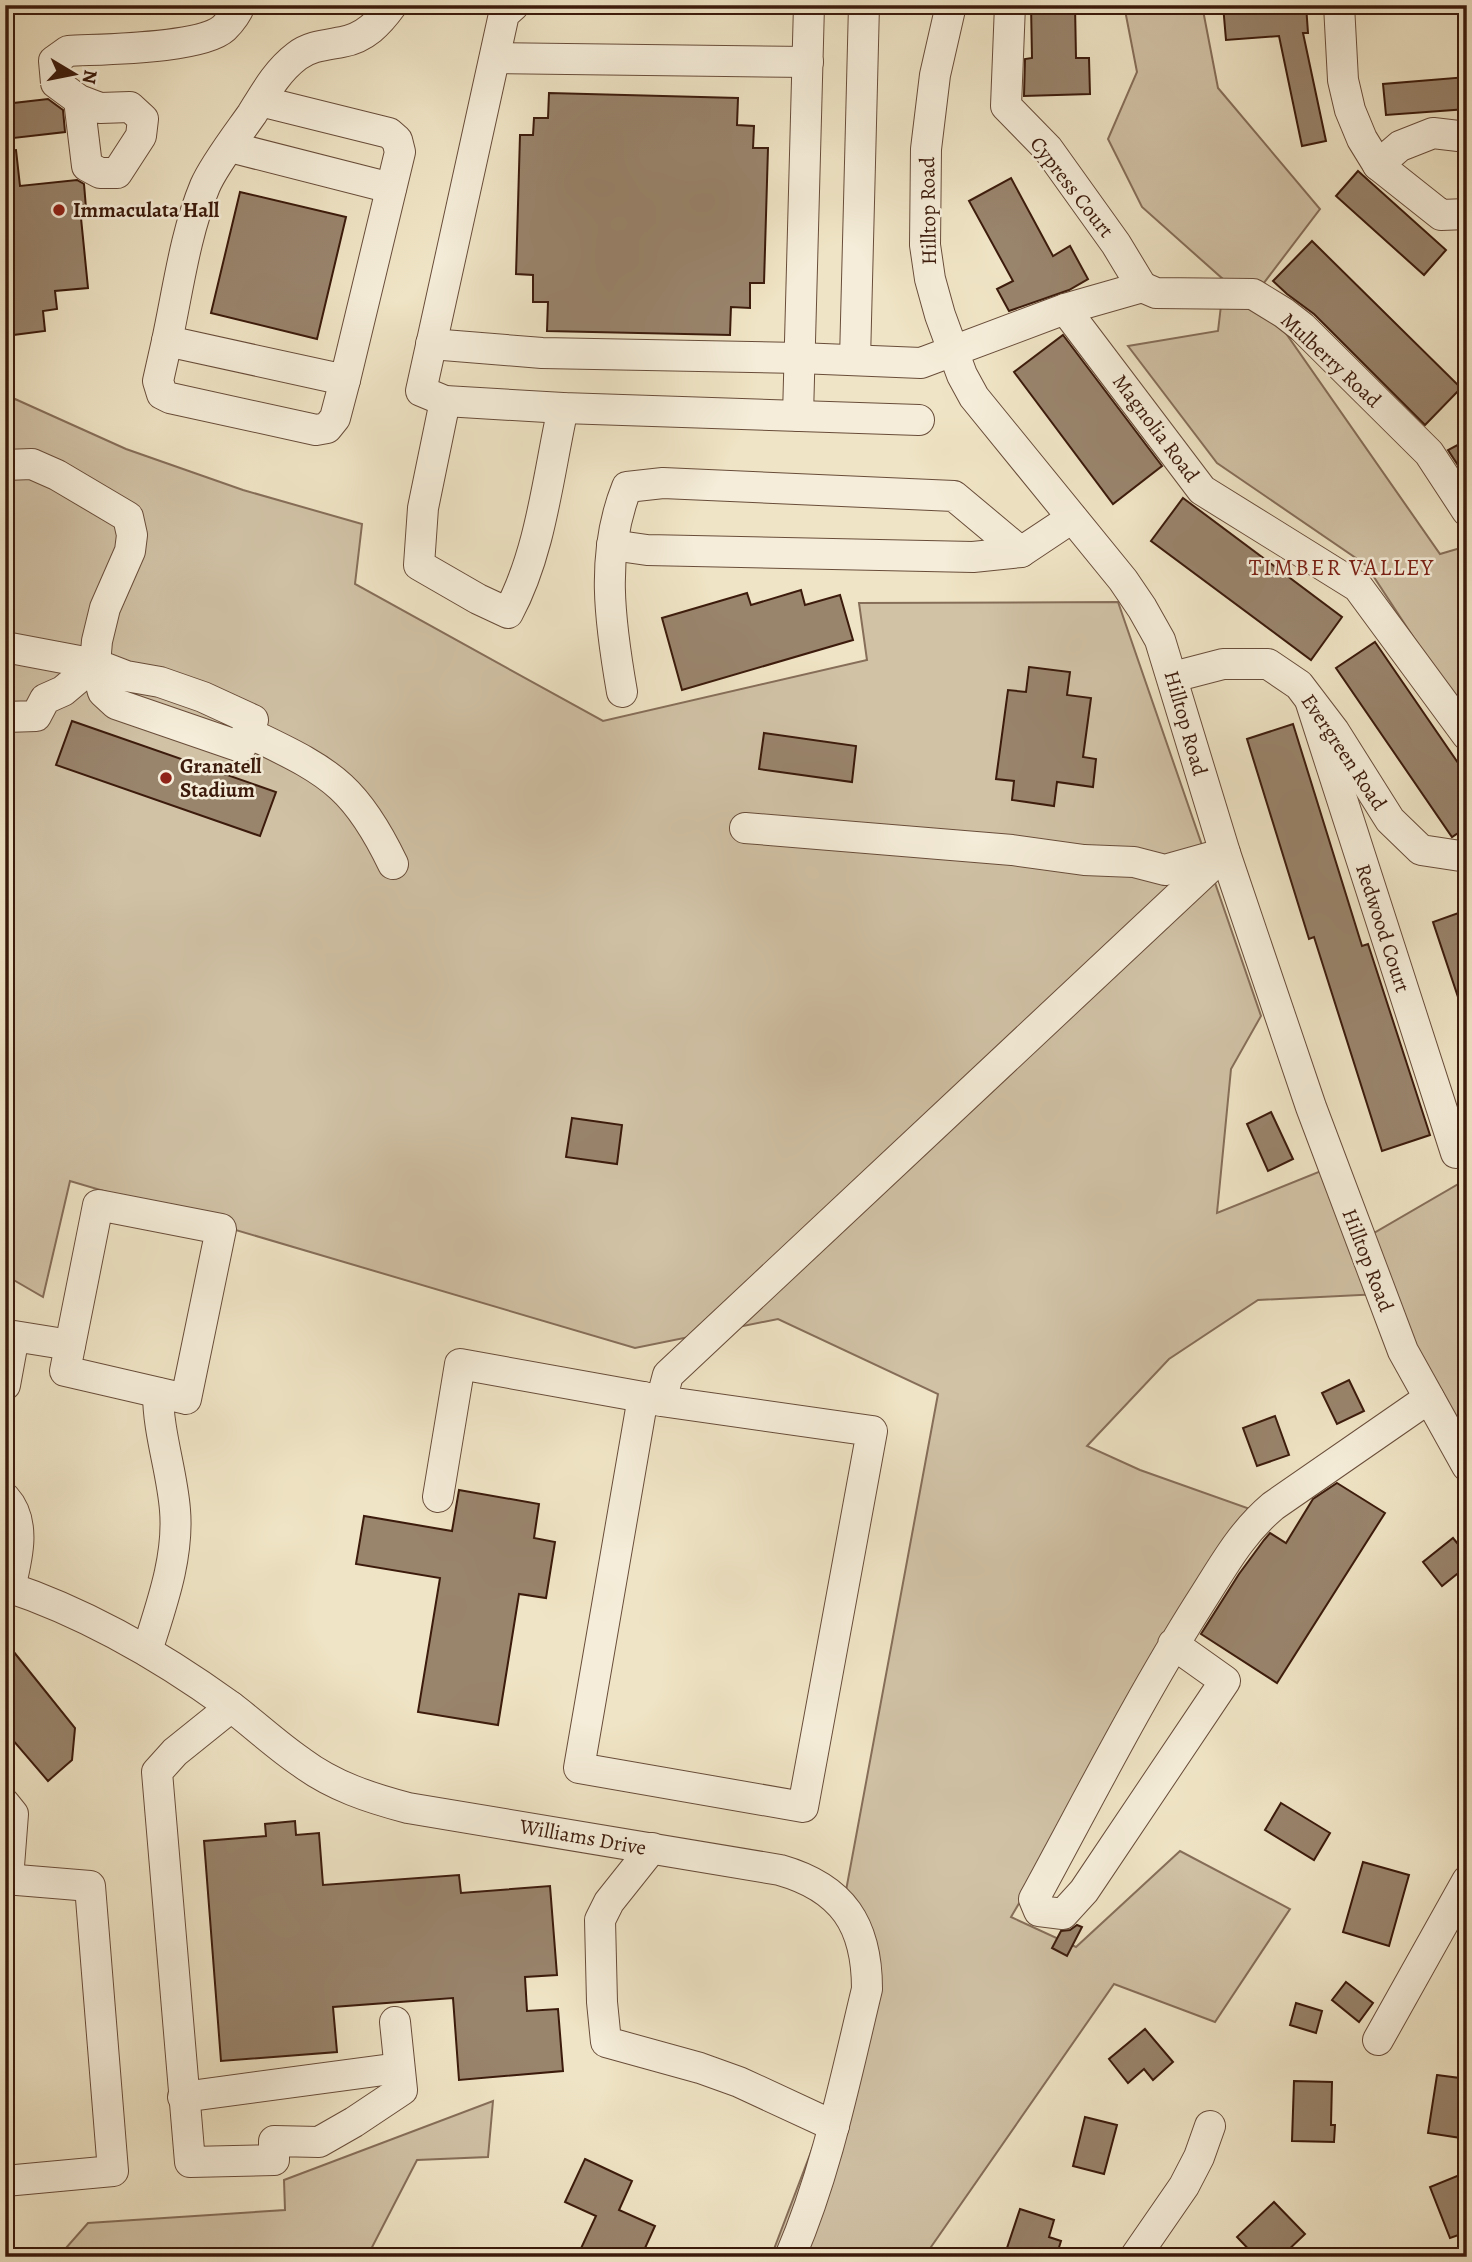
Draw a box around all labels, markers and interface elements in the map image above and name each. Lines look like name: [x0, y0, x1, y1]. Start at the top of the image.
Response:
north arrow: [38, 38, 108, 108]
text: N: [76, 68, 104, 86]
street label: Cypress Court: [1024, 131, 1120, 243]
street label: Hilltop Road: [913, 156, 943, 265]
place label: Immaculata Hall: [73, 196, 220, 224]
marker: Immaculata Hall: [51, 202, 67, 218]
street label: Mulberry Road: [1275, 306, 1388, 414]
street label: Magnolia Road: [1106, 368, 1206, 488]
district label: TIMBER VALLEY: [1249, 552, 1435, 583]
street label: Hilltop Road: [1158, 667, 1215, 780]
street label: Evergreen Road: [1295, 688, 1394, 816]
place label: Granatell Stadium: [180, 752, 262, 804]
marker: Granatell Stadium: [158, 770, 174, 786]
street label: Redwood Court: [1349, 860, 1417, 996]
street label: Hilltop Road: [1336, 1204, 1401, 1316]
street label: Williams Drive: [517, 1812, 648, 1862]

